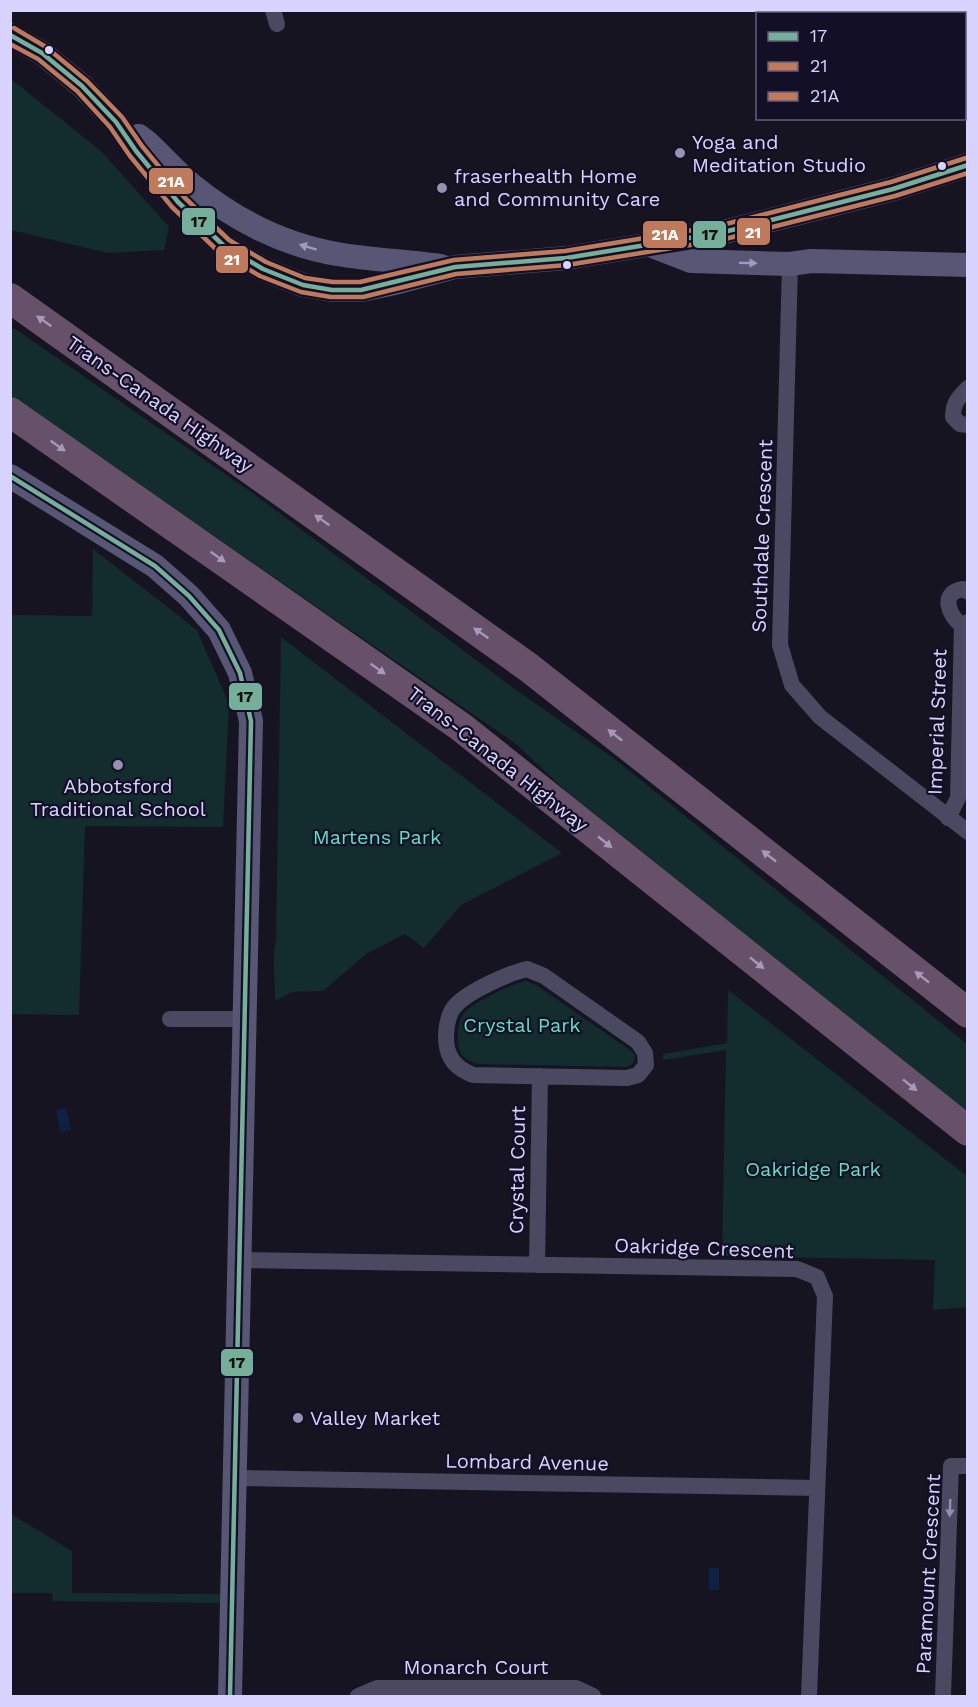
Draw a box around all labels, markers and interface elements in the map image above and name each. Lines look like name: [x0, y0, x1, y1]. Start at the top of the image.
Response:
legend: [756, 12, 966, 120]
text: 17: [810, 25, 827, 46]
unlabelled marker: [43, 44, 55, 56]
text: 21: [810, 55, 828, 76]
text: 21A: [810, 85, 840, 106]
place label: Yoga and Meditation Studio: [692, 130, 866, 177]
marker: Yoga and Meditation Studio: [673, 146, 687, 160]
unlabelled marker: [936, 160, 948, 172]
place label: fraserhealth Home and Community Care: [454, 164, 660, 211]
line badge: 21A: [148, 167, 194, 195]
text: 21A: [157, 172, 185, 191]
marker: fraserhealth Home and Community Care: [435, 181, 449, 195]
line badge: 17: [181, 207, 216, 236]
text: 17: [191, 212, 208, 231]
line badge: 21: [736, 217, 771, 246]
line badge: 21A: [642, 220, 688, 249]
line badge: 17: [692, 220, 727, 249]
text: 21: [745, 223, 761, 242]
text: 21A: [651, 225, 679, 244]
text: 17: [702, 225, 719, 244]
one-way arrow: [299, 242, 317, 251]
line badge: 21: [215, 245, 249, 274]
text: 21: [224, 250, 240, 269]
unlabelled marker: [561, 259, 573, 271]
one-way arrow: [738, 259, 757, 268]
one-way arrow: [36, 315, 52, 327]
street label: Trans-Canada Highway: [62, 330, 259, 478]
street label: Southdale Crescent: [747, 438, 777, 633]
one-way arrow: [50, 440, 66, 452]
one-way arrow: [315, 514, 331, 526]
one-way arrow: [210, 551, 226, 563]
one-way arrow: [473, 627, 489, 639]
street label: Imperial Street: [922, 648, 952, 795]
one-way arrow: [370, 663, 386, 675]
street label: Trans-Canada Highway: [403, 681, 594, 837]
line badge: 17: [228, 682, 263, 711]
text: 17: [237, 687, 254, 706]
one-way arrow: [608, 730, 623, 742]
marker: Abbotsford Traditional School: [111, 758, 125, 772]
place label: Abbotsford Traditional School: [30, 774, 206, 821]
park label: Martens Park: [313, 825, 441, 849]
one-way arrow: [597, 835, 613, 848]
one-way arrow: [761, 851, 776, 863]
one-way arrow: [750, 957, 765, 969]
one-way arrow: [914, 972, 929, 984]
park label: Crystal Park: [463, 1013, 581, 1037]
one-way arrow: [902, 1078, 917, 1091]
street label: Crystal Court: [504, 1105, 530, 1234]
park label: Oakridge Park: [745, 1157, 881, 1181]
street label: Oakridge Crescent: [614, 1233, 795, 1263]
line badge: 17: [220, 1348, 254, 1377]
text: 17: [229, 1353, 246, 1372]
place label: Valley Market: [310, 1406, 441, 1430]
marker: Valley Market: [291, 1411, 305, 1425]
street label: Lombard Avenue: [445, 1449, 609, 1475]
street label: Paramount Crescent: [911, 1473, 945, 1675]
one-way arrow: [945, 1499, 955, 1518]
street label: Monarch Court: [404, 1655, 549, 1679]

